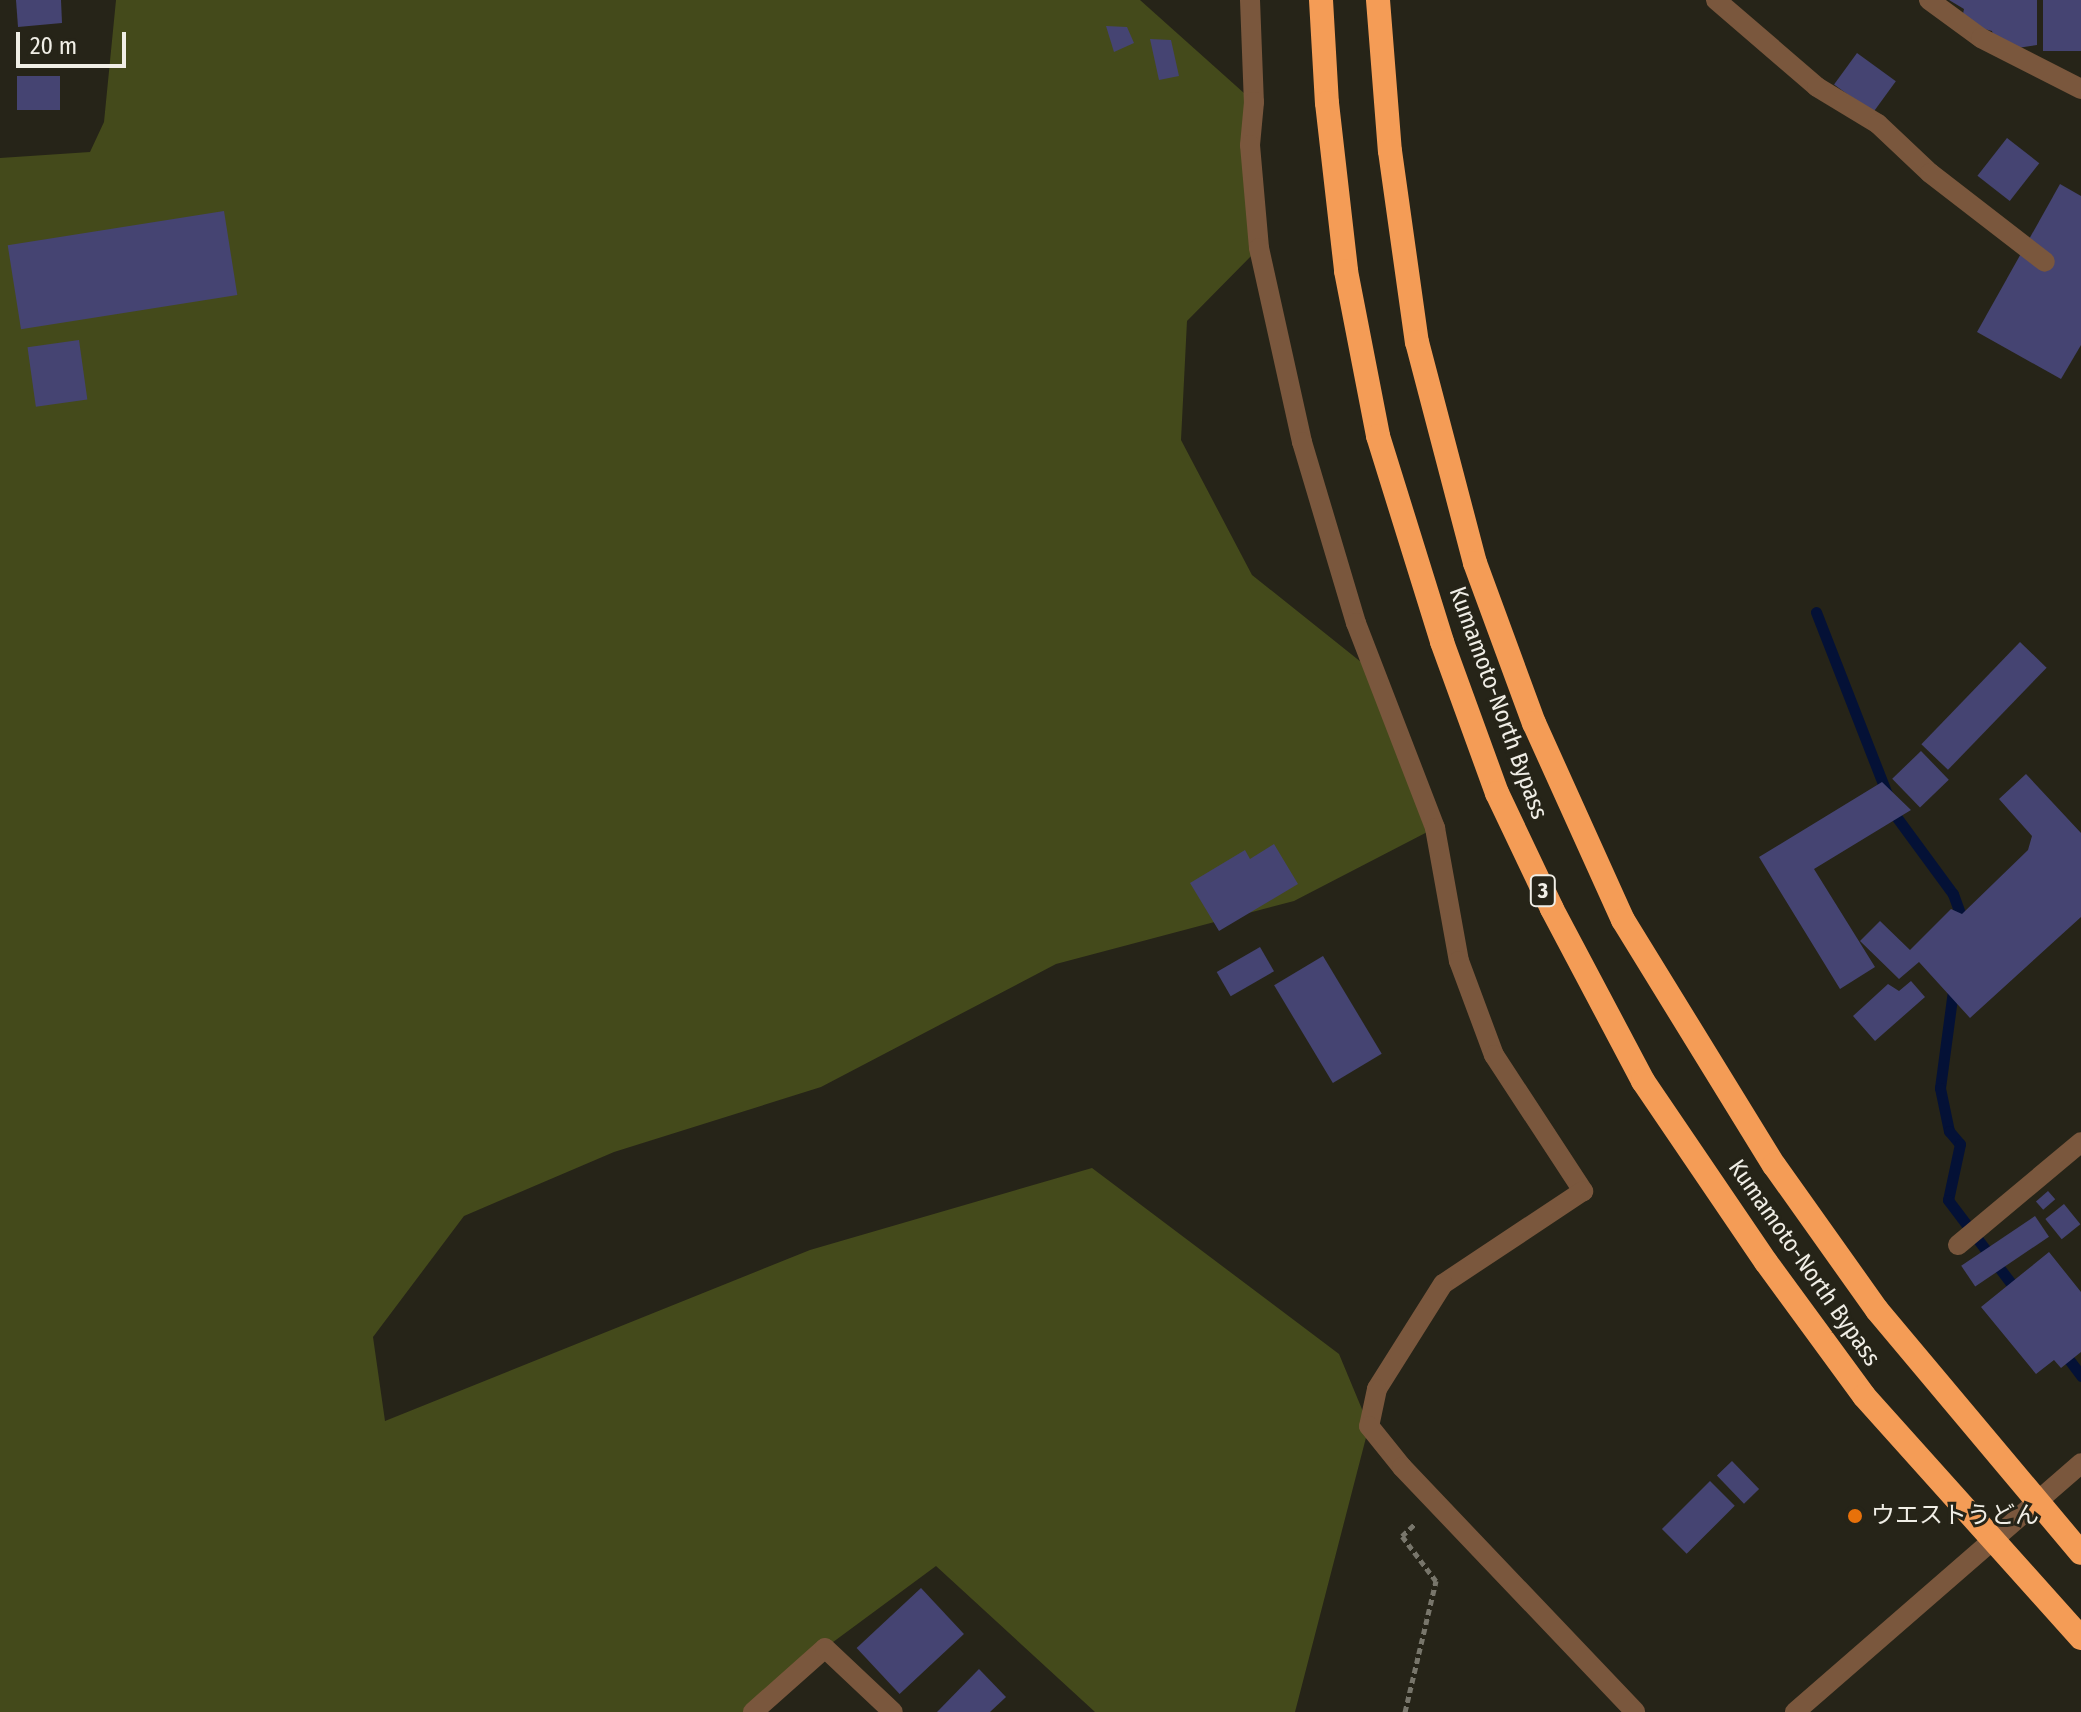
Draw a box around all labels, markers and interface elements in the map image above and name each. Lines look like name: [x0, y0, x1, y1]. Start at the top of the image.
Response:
scale bar: [20, 16, 130, 66]
text: 20 m: [30, 32, 77, 60]
street label: Kumamoto-North Bypass: [1443, 583, 1553, 823]
road number: 3: [1529, 873, 1557, 909]
street label: Kumamoto-North Bypass: [1722, 1154, 1886, 1372]
place label: ウエストうどん: [1871, 1502, 2039, 1530]
marker: ウエストうどん: [1846, 1507, 1864, 1525]

